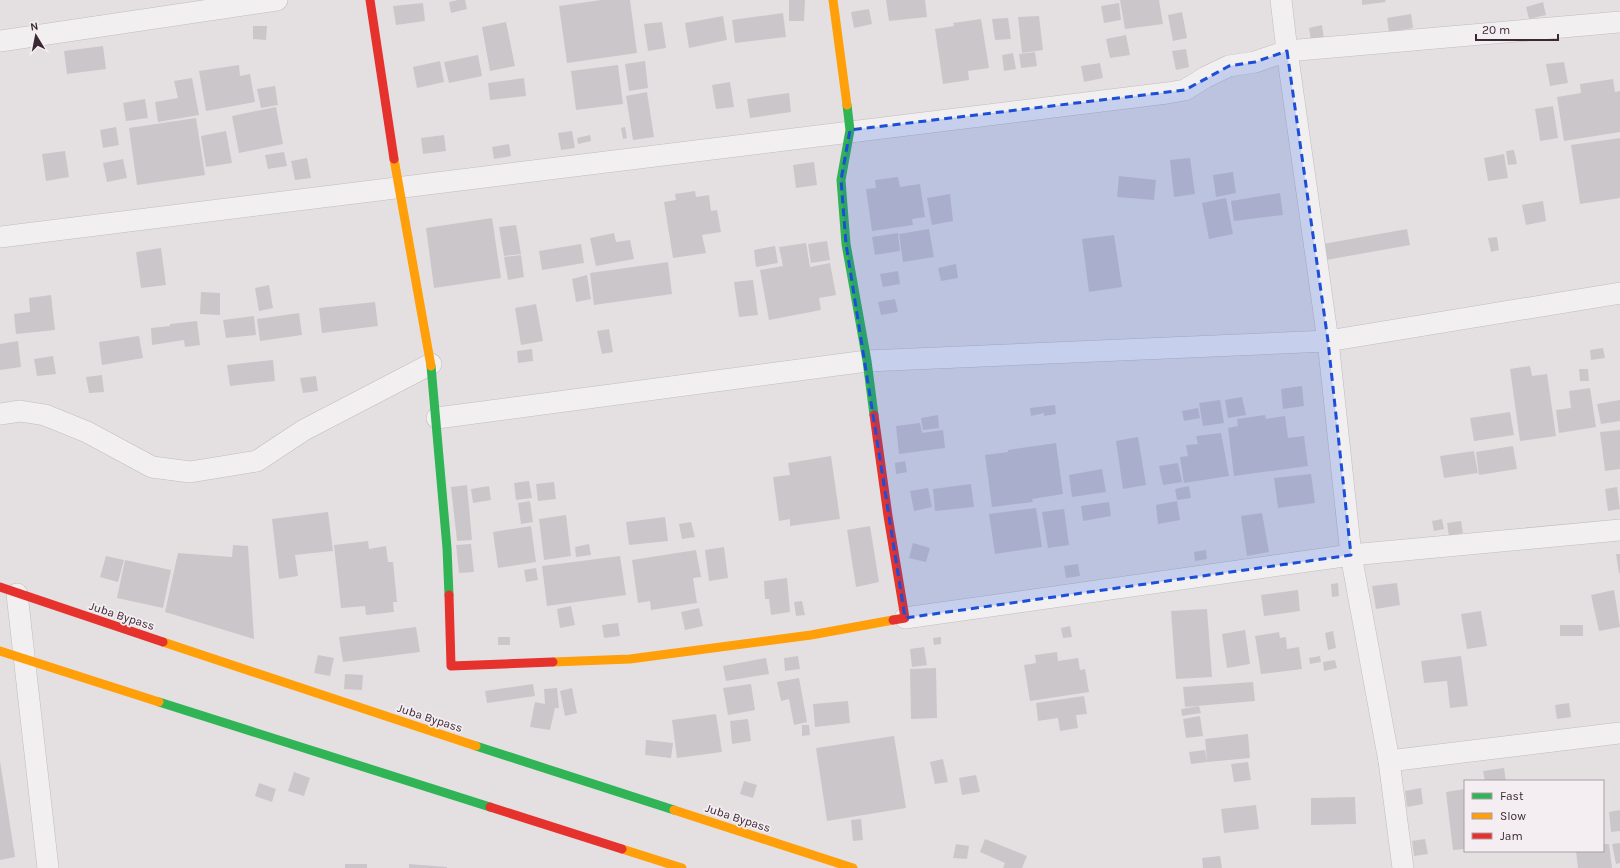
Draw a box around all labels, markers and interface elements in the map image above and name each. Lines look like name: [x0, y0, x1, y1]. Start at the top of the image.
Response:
north arrow: [16, 16, 56, 56]
scale bar: [1476, 16, 1558, 42]
text: N: [29, 20, 39, 34]
text: 20 m: [1482, 23, 1510, 37]
street label: Juba Bypass: [88, 599, 156, 633]
street label: Juba Bypass: [396, 701, 464, 735]
legend: [1464, 780, 1604, 852]
text: Fast: [1500, 789, 1524, 803]
street label: Juba Bypass: [704, 801, 772, 835]
text: Slow: [1500, 809, 1526, 823]
text: Jam: [1500, 829, 1523, 843]

